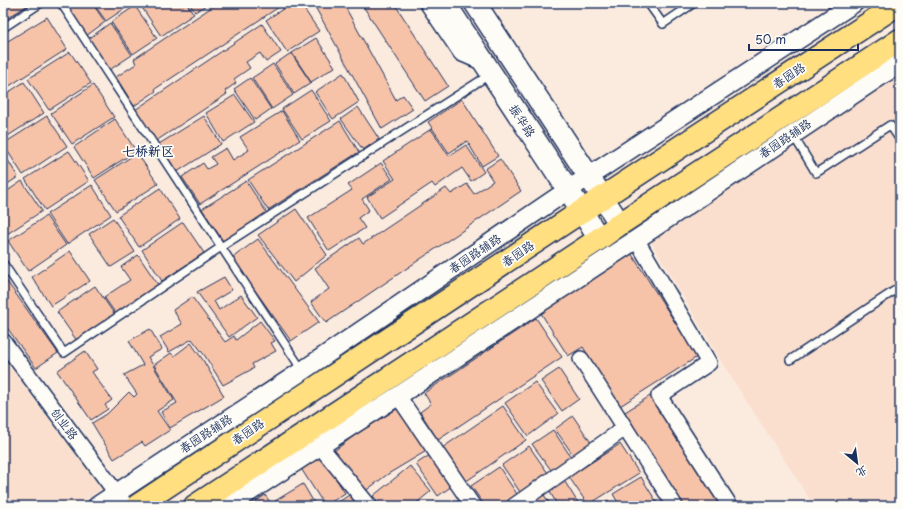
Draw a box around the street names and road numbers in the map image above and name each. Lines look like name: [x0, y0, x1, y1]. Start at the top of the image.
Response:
street label: 春园路: [768, 58, 808, 93]
street label: 振华路: [505, 100, 540, 140]
street label: 春园路辅路: [755, 114, 814, 162]
street label: 春园路辅路: [445, 229, 504, 277]
street label: 春园路: [497, 236, 537, 271]
street label: 创业路: [47, 404, 83, 443]
street label: 春园路辅路: [175, 409, 236, 457]
street label: 春园路: [227, 414, 267, 449]

